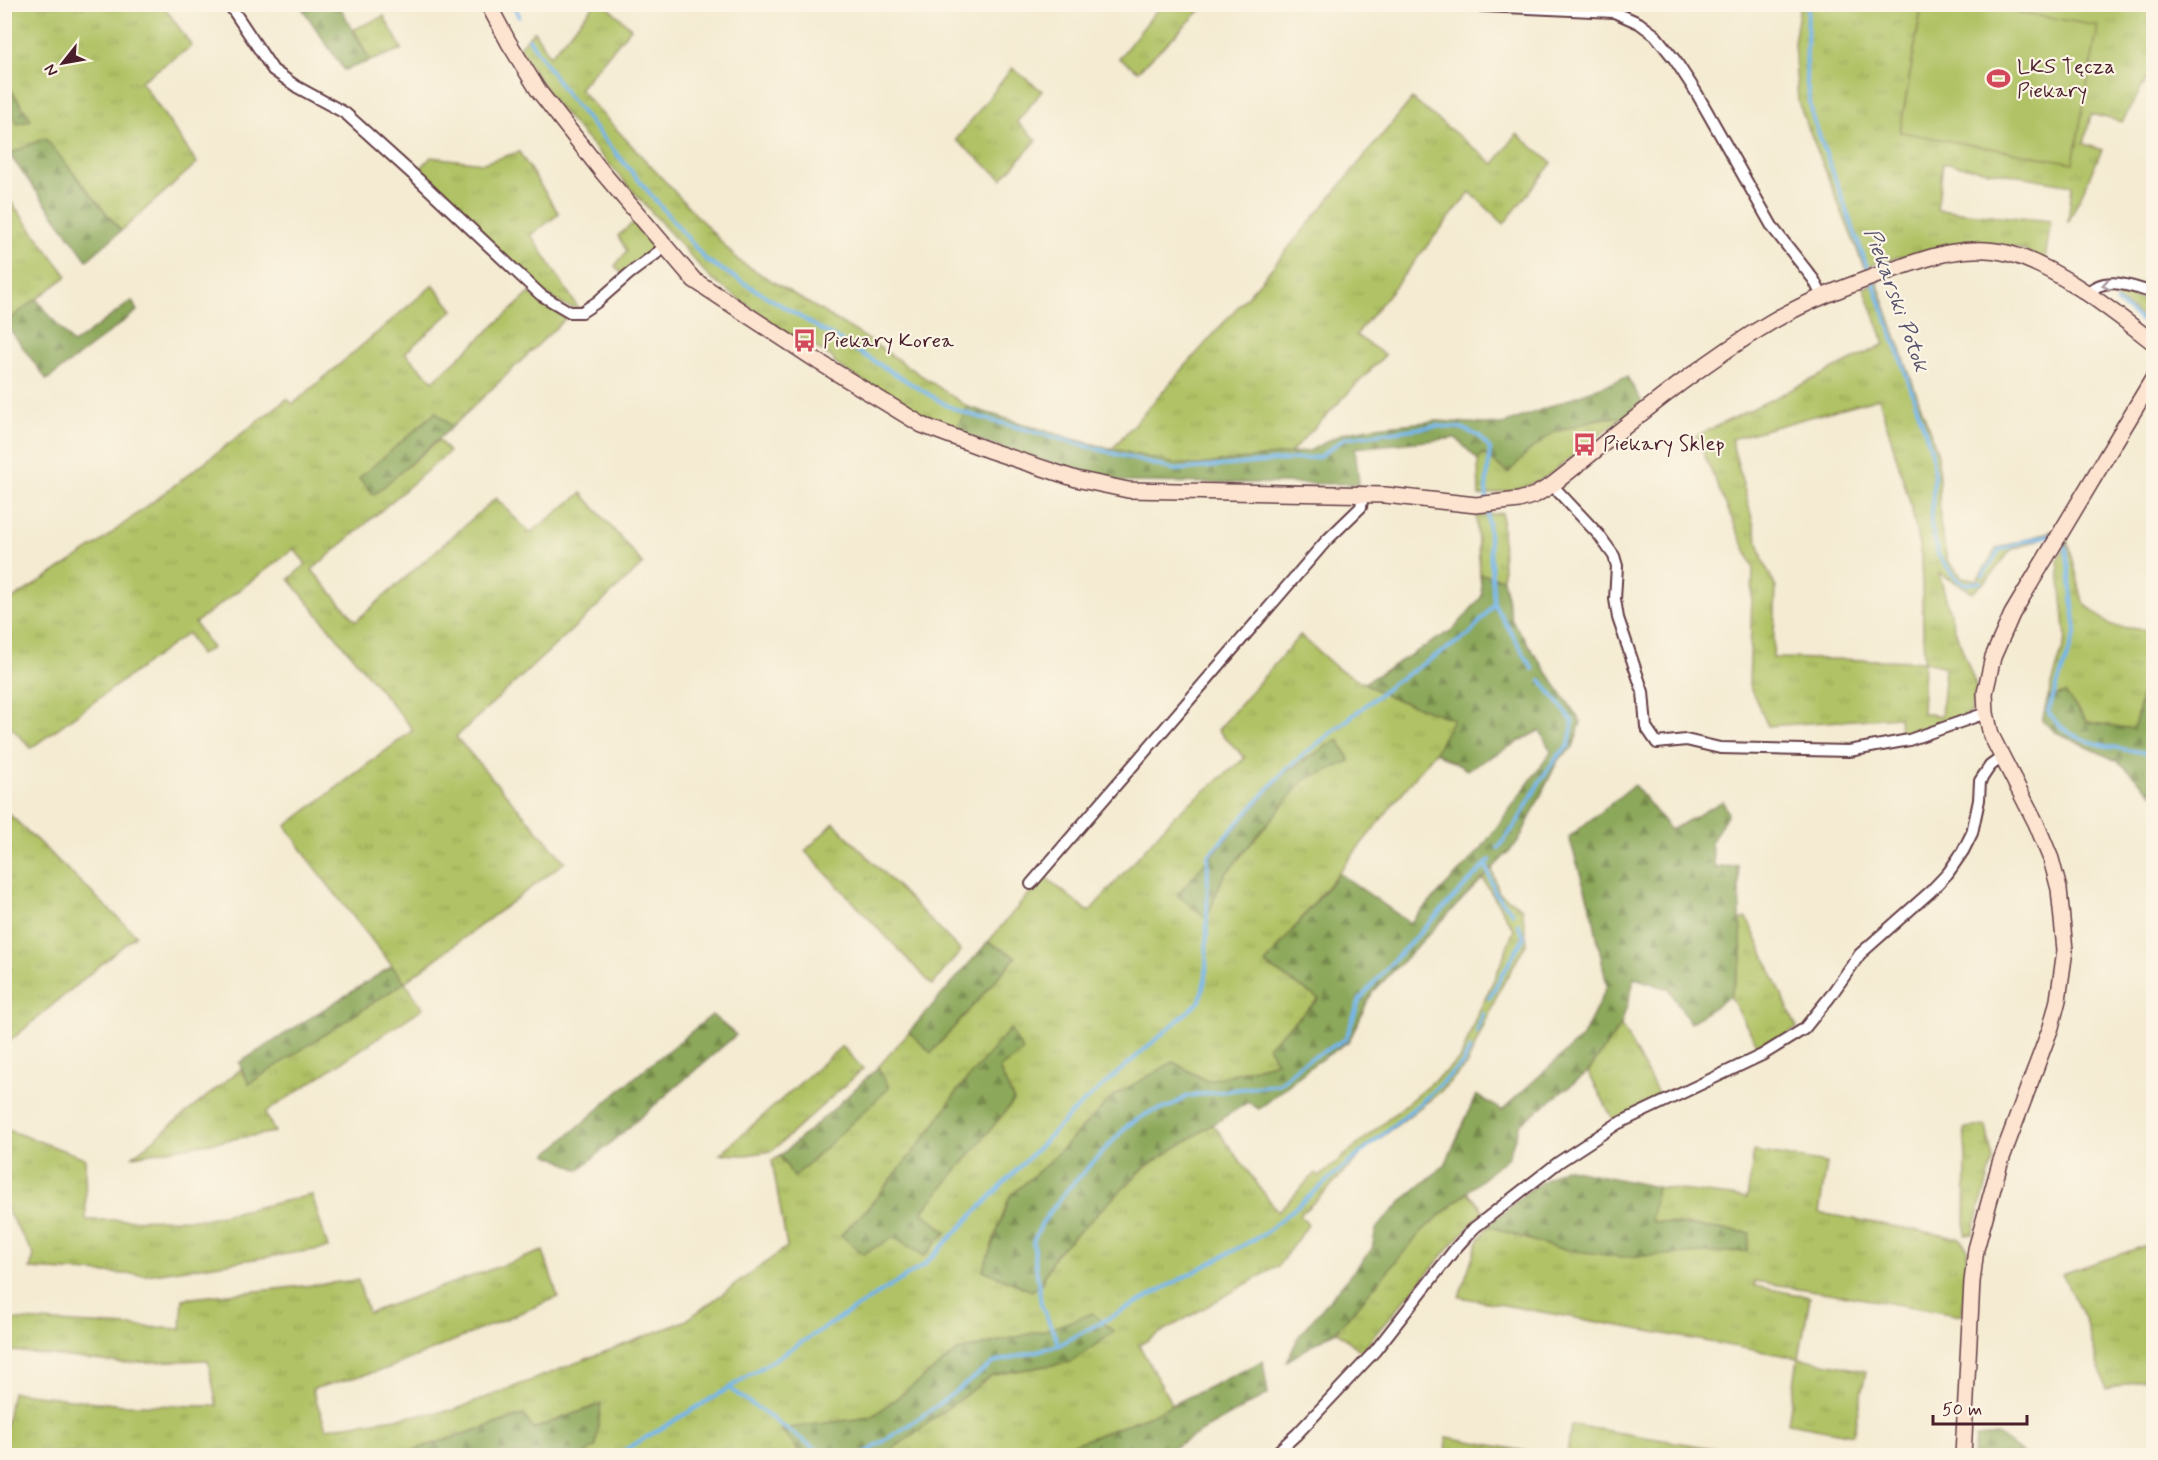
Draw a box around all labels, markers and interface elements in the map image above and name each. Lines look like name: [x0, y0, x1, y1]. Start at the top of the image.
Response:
north arrow: [33, 33, 93, 93]
place label: LKS Tęcza Piekary: [2017, 53, 2115, 105]
text: N: [40, 60, 63, 80]
sports icon: LKS Tęcza Piekary: [1986, 66, 2012, 92]
water label: Piekarski Potok: [1857, 224, 1935, 377]
one-way arrow: [2101, 279, 2111, 291]
place label: Piekary Korea: [823, 327, 954, 355]
bus stop icon: Piekary Korea: [792, 328, 818, 354]
place label: Piekary Sklep: [1603, 430, 1725, 458]
bus stop icon: Piekary Sklep: [1572, 431, 1598, 457]
scale bar: [1933, 1388, 2028, 1426]
text: 50 m: [1942, 1398, 1982, 1422]

